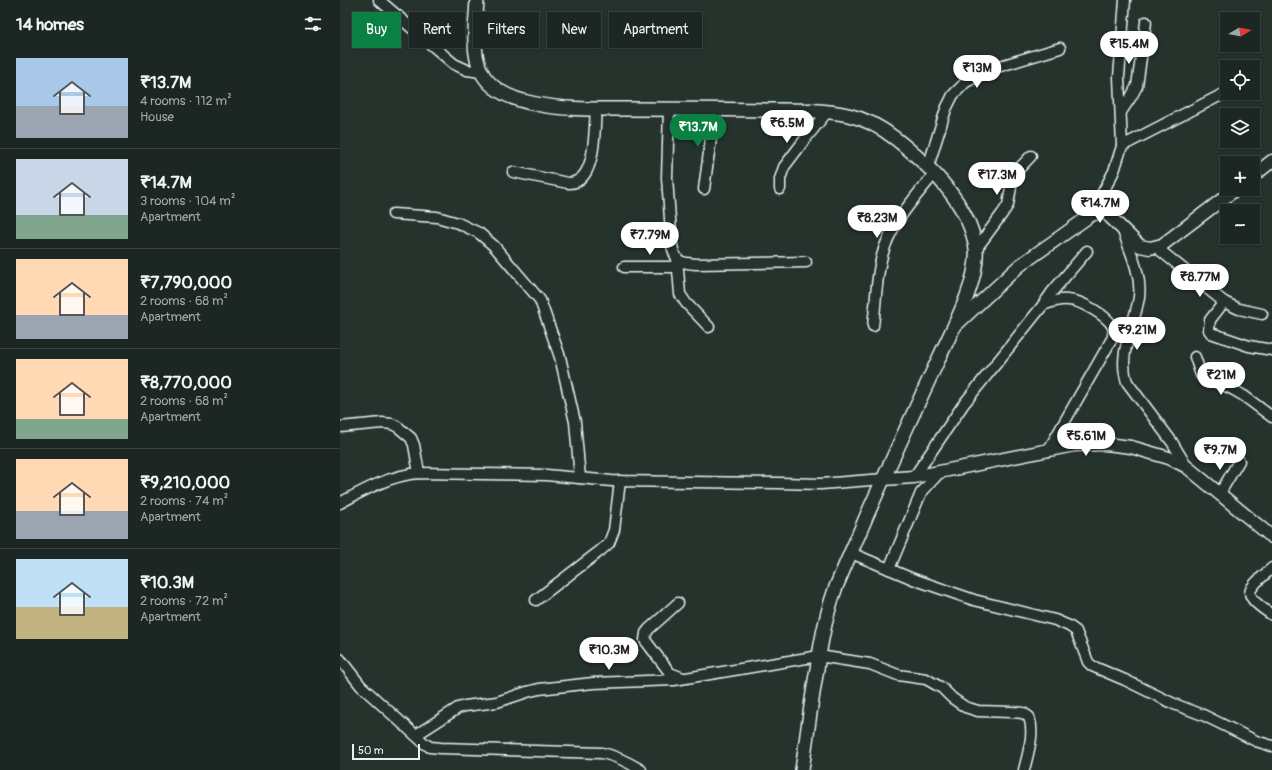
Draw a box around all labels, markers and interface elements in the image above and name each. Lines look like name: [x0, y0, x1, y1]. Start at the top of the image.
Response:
chip: Buy: [352, 12, 401, 48]
chip: Rent: [409, 12, 465, 48]
chip: Filters: [473, 12, 539, 48]
chip: New: [547, 12, 601, 48]
chip: Apartment: [609, 12, 702, 48]
north arrow: [1220, 12, 1260, 52]
map controls: [1220, 12, 1260, 244]
icon: filters: [302, 13, 324, 35]
text: 14 homes: [16, 14, 84, 35]
pin: ₹15.4M: [1096, 31, 1162, 65]
text: ₹15.4M: [1109, 36, 1149, 52]
pin: ₹13M: [953, 55, 1001, 89]
text: ₹13M: [962, 60, 992, 76]
button: locate: [1220, 60, 1260, 100]
text: ₹13.7M: [140, 72, 191, 93]
icon: home: [48, 74, 96, 122]
text: 4 rooms · 112 m²: [140, 93, 232, 109]
button: layers: [1220, 108, 1260, 148]
text: House: [140, 109, 174, 125]
pin: ₹6.5M: [759, 110, 815, 144]
pin: ₹13.7M: [665, 114, 731, 148]
text: ₹6.5M: [770, 115, 804, 131]
text: ₹13.7M: [678, 119, 718, 135]
button: +: [1220, 156, 1260, 196]
pin: ₹17.3M: [964, 162, 1030, 196]
text: ₹17.3M: [977, 167, 1017, 183]
text: ₹14.7M: [140, 172, 192, 193]
icon: home: [48, 175, 96, 223]
pin: ₹14.7M: [1067, 190, 1133, 224]
text: 3 rooms · 104 m²: [140, 193, 235, 209]
text: ₹14.7M: [1080, 195, 1120, 211]
button: −: [1220, 204, 1260, 244]
pin: ₹8.23M: [844, 205, 910, 239]
text: Apartment: [140, 209, 201, 225]
text: ₹8.23M: [857, 210, 897, 226]
pin: ₹7.79M: [617, 222, 683, 256]
text: ₹7.79M: [630, 227, 670, 243]
pin: ₹8.77M: [1167, 264, 1233, 298]
text: ₹8.77M: [1180, 269, 1220, 285]
text: ₹7,790,000: [140, 272, 232, 293]
icon: home: [48, 275, 96, 323]
text: 2 rooms · 68 m²: [140, 293, 228, 309]
text: Apartment: [140, 309, 201, 325]
pin: ₹9.21M: [1104, 317, 1170, 351]
text: ₹9.21M: [1117, 322, 1157, 338]
pin: ₹21M: [1197, 362, 1245, 396]
text: ₹21M: [1206, 367, 1236, 383]
text: ₹8,770,000: [140, 372, 232, 393]
icon: home: [48, 375, 96, 423]
text: 2 rooms · 68 m²: [140, 393, 228, 409]
text: Apartment: [140, 409, 201, 425]
pin: ₹5.61M: [1053, 423, 1119, 457]
text: ₹5.61M: [1066, 428, 1106, 444]
pin: ₹9.7M: [1192, 437, 1248, 471]
text: ₹9.7M: [1203, 442, 1237, 458]
text: ₹9,210,000: [140, 472, 230, 493]
icon: home: [48, 475, 96, 523]
text: 2 rooms · 74 m²: [140, 493, 228, 509]
text: Apartment: [140, 509, 201, 525]
text: ₹10.3M: [140, 572, 194, 593]
icon: home: [48, 575, 96, 623]
text: 2 rooms · 72 m²: [140, 593, 228, 609]
text: Apartment: [140, 609, 201, 625]
pin: ₹10.3M: [576, 637, 642, 671]
text: ₹10.3M: [588, 642, 630, 658]
scale bar: [352, 742, 420, 761]
text: 50 m: [358, 744, 384, 757]

